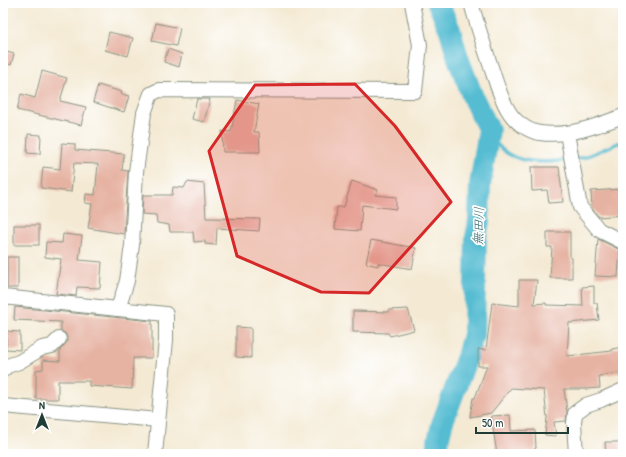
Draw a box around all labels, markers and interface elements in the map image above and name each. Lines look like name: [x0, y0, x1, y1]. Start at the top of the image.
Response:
water label: 無田川: [468, 206, 488, 246]
north arrow: [22, 395, 62, 435]
text: N: [39, 398, 45, 412]
scale bar: [476, 409, 568, 435]
text: 50 m: [482, 414, 503, 431]

